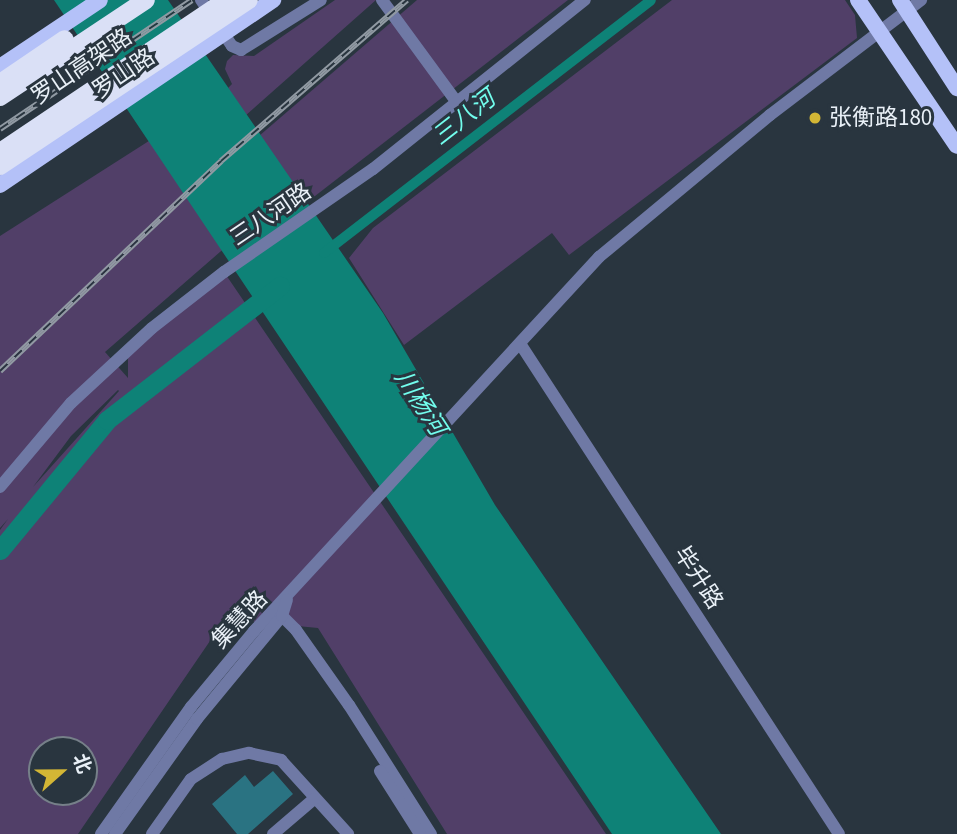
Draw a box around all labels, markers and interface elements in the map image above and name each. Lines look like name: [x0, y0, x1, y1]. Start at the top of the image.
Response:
street label: 罗山高架路: [27, 23, 137, 111]
street label: 罗山路: [88, 43, 160, 105]
water label: 三八河: [427, 84, 501, 152]
place label: 张衡路180: [829, 104, 932, 132]
marker: 张衡路180: [807, 110, 823, 126]
street label: 三八河路: [225, 178, 317, 252]
water label: 川杨河: [388, 365, 452, 441]
street label: 毕升路: [668, 542, 728, 614]
street label: 集慧路: [206, 585, 274, 655]
north arrow: [28, 736, 98, 806]
text: 北: [65, 750, 97, 778]

